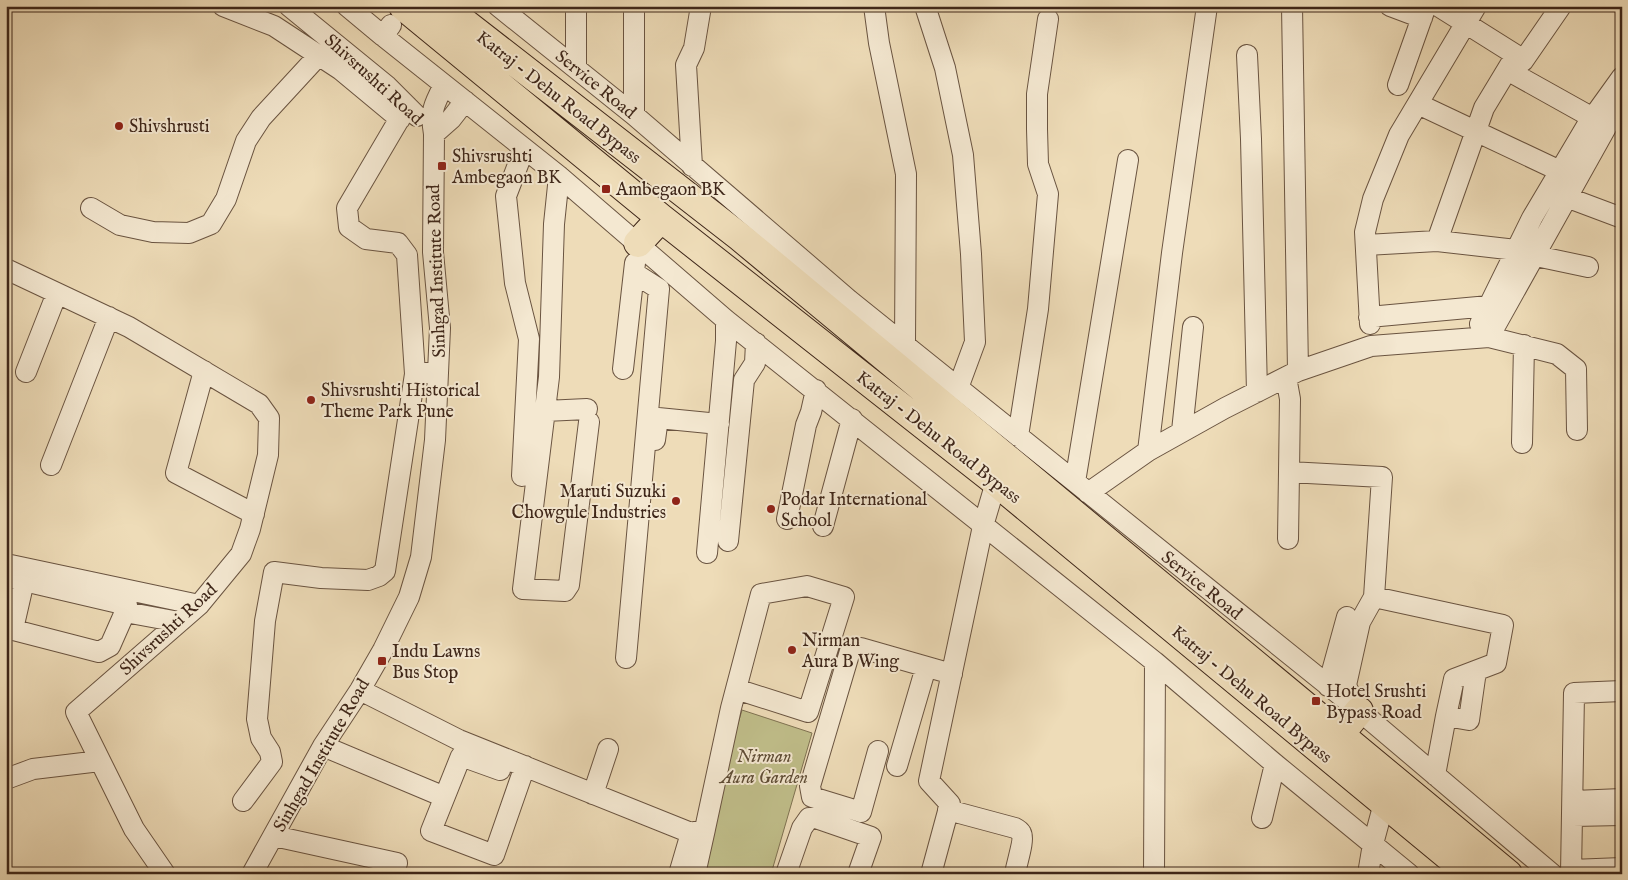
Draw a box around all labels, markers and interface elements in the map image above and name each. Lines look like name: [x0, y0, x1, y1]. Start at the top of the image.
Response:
street label: Katraj - Dehu Road Bypass: [471, 27, 645, 170]
street label: Shivsrushti Road: [319, 30, 428, 131]
street label: Service Road: [550, 46, 640, 125]
place label: Shivshrusti: [129, 116, 210, 139]
marker: Shivshrusti: [113, 120, 125, 132]
place label: Shivsrushti Ambegaon BK: [451, 146, 562, 190]
marker: Shivsrushti Ambegaon BK: [436, 160, 448, 172]
place label: Ambegaon BK: [615, 179, 726, 202]
street label: Sinhgad Institute Road: [423, 183, 452, 358]
marker: Ambegaon BK: [600, 183, 612, 195]
street label: Katraj - Dehu Road Bypass: [851, 367, 1025, 510]
place label: Shivsrushti Historical Theme Park Pune: [321, 380, 480, 424]
marker: Shivsrushti Historical Theme Park Pune: [305, 394, 317, 406]
place label: Maruti Suzuki Chowgule Industries: [512, 481, 666, 525]
place label: Podar International School: [781, 489, 927, 533]
marker: Maruti Suzuki Chowgule Industries: [670, 495, 682, 507]
marker: Podar International School: [765, 503, 777, 515]
street label: Service Road: [1156, 547, 1246, 626]
street label: Shivsrushti Road: [115, 579, 223, 681]
street label: Katraj - Dehu Road Bypass: [1166, 621, 1336, 769]
place label: Nirman Aura B Wing: [801, 630, 899, 674]
place label: Indu Lawns Bus Stop: [392, 641, 480, 685]
marker: Nirman Aura B Wing: [786, 644, 798, 656]
marker: Indu Lawns Bus Stop: [376, 655, 388, 667]
street label: Sinhgad Institute Road: [269, 675, 376, 837]
place label: Hotel Srushti Bypass Road: [1326, 681, 1426, 725]
marker: Hotel Srushti Bypass Road: [1310, 695, 1322, 707]
park label: Nirman Aura Garden: [718, 746, 808, 790]

